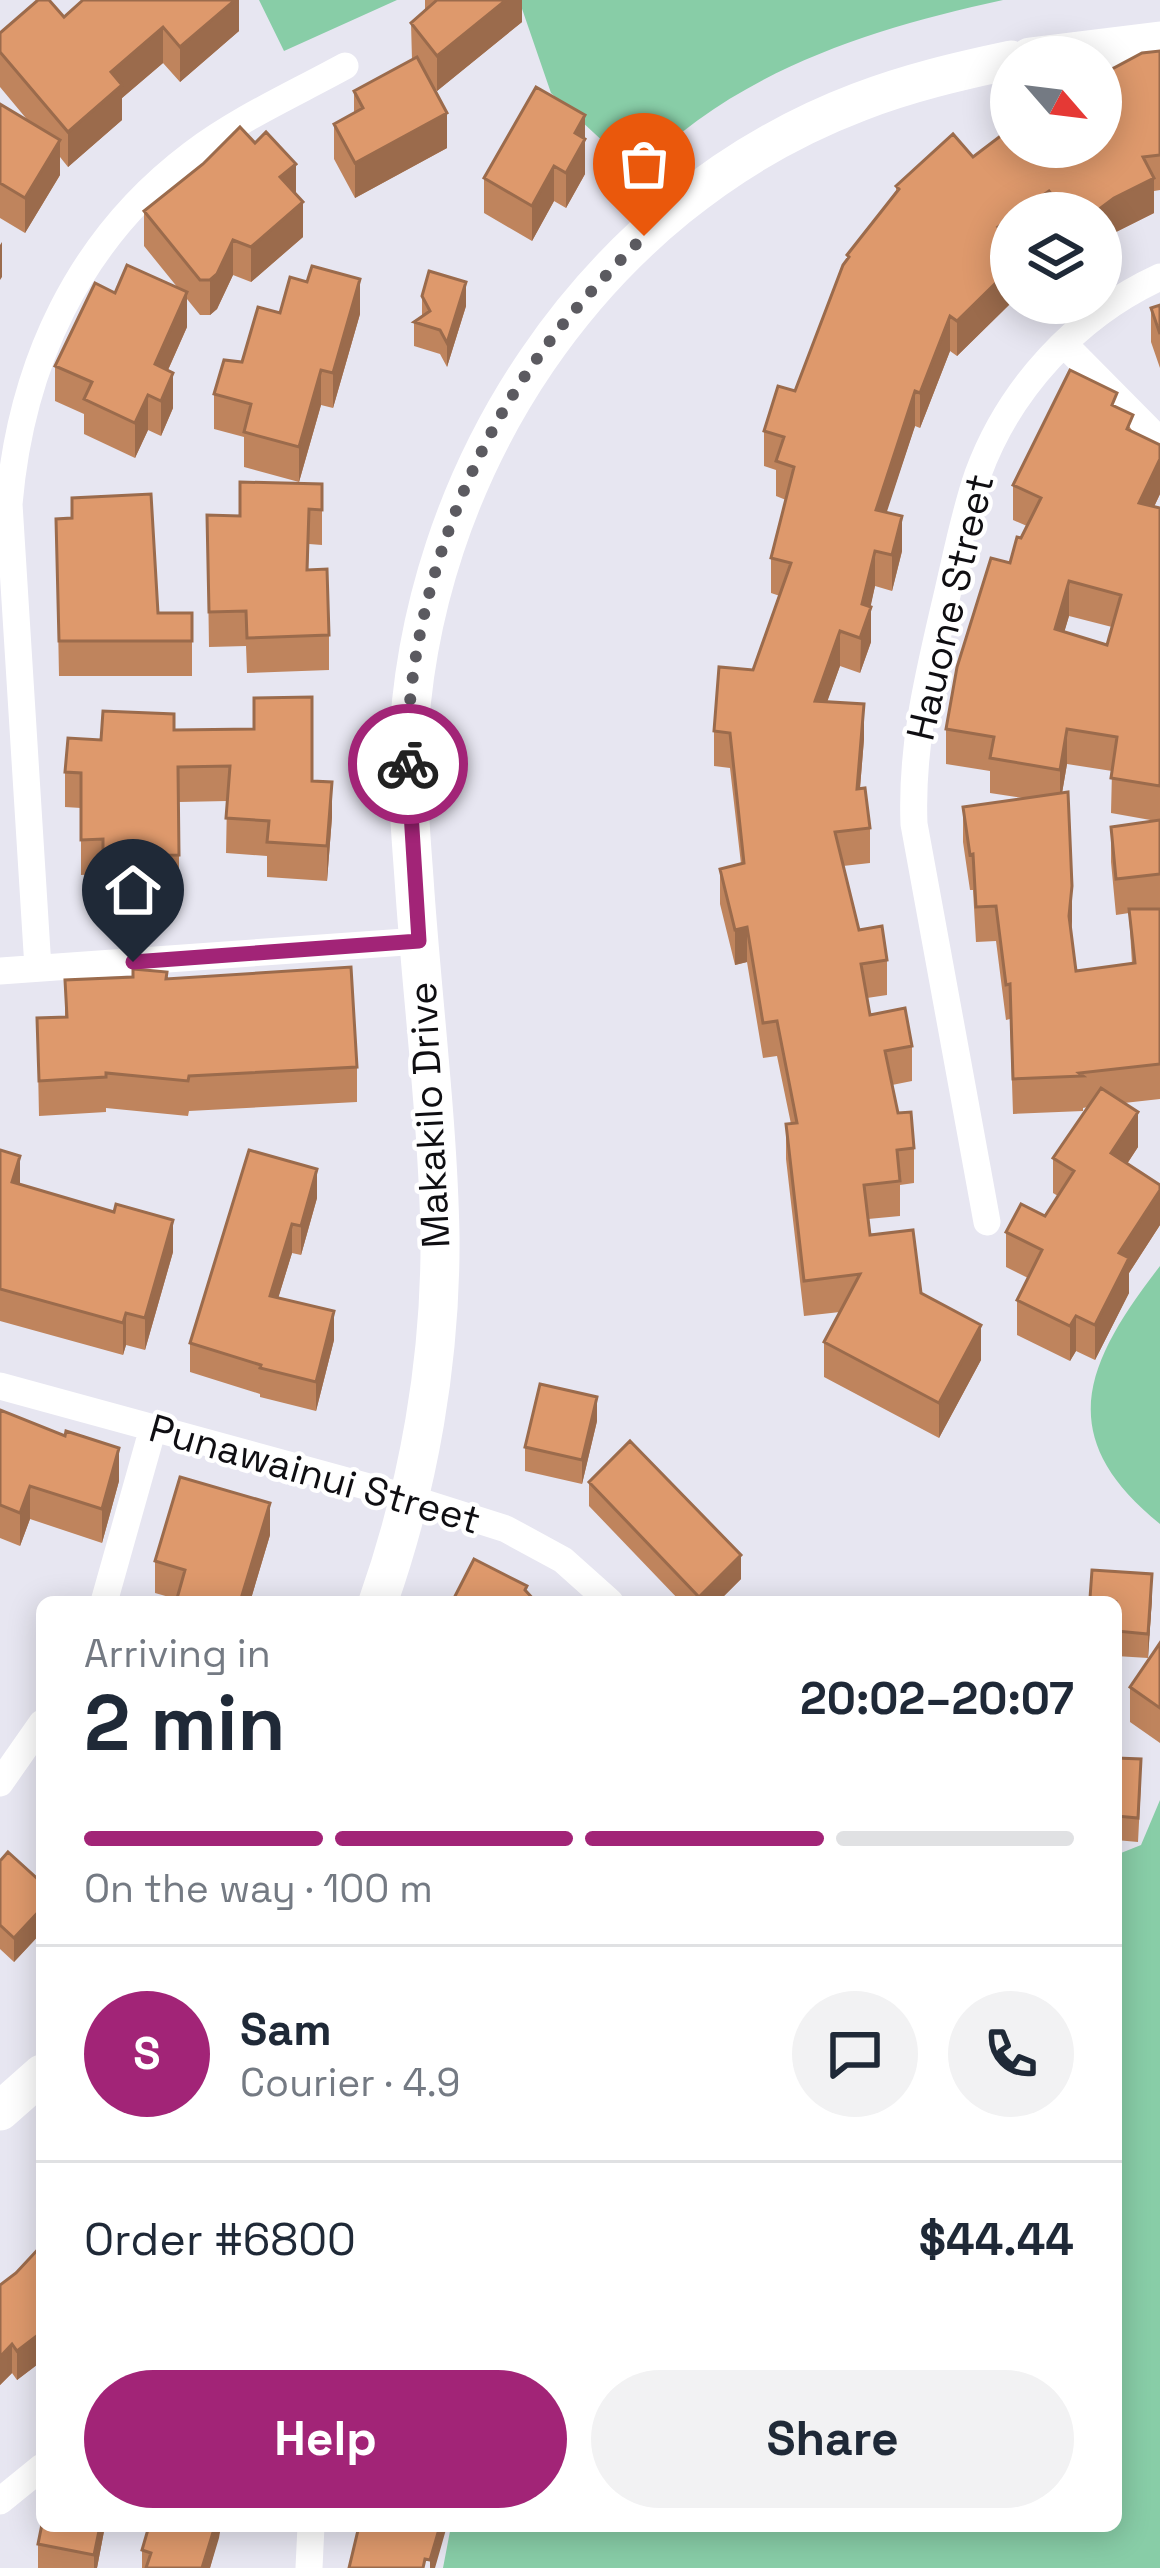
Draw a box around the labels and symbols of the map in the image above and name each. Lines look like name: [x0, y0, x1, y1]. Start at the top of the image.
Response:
north arrow: [990, 36, 1122, 168]
pin: [593, 113, 695, 236]
street label: Hauone Street: [896, 469, 1004, 745]
courier: [348, 704, 468, 824]
pin: [82, 839, 184, 962]
street label: Makakilo Drive: [398, 981, 460, 1249]
street label: Punawainui Street: [144, 1403, 486, 1545]

